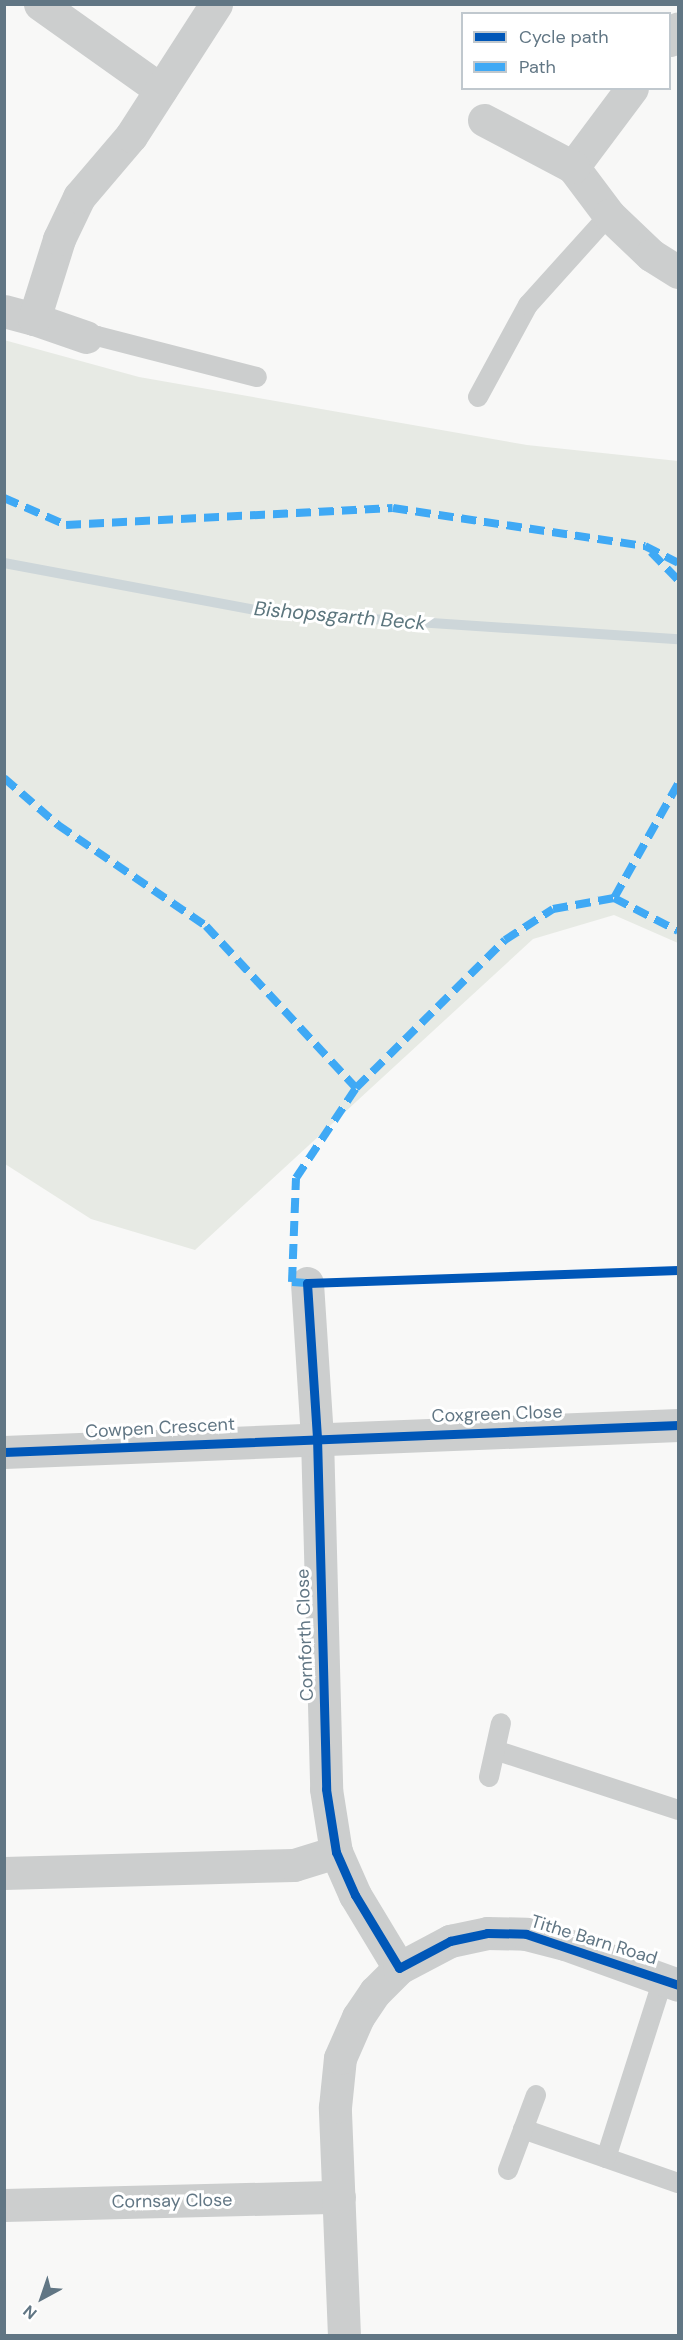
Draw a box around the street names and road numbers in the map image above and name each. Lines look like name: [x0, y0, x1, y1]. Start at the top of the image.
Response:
street label: Coxgreen Close: [431, 1401, 563, 1427]
street label: Cowpen Crescent: [85, 1413, 235, 1443]
street label: Cornforth Close: [292, 1568, 318, 1702]
street label: Tithe Barn Road: [528, 1910, 660, 1970]
street label: Cornsay Close: [111, 2189, 233, 2213]

